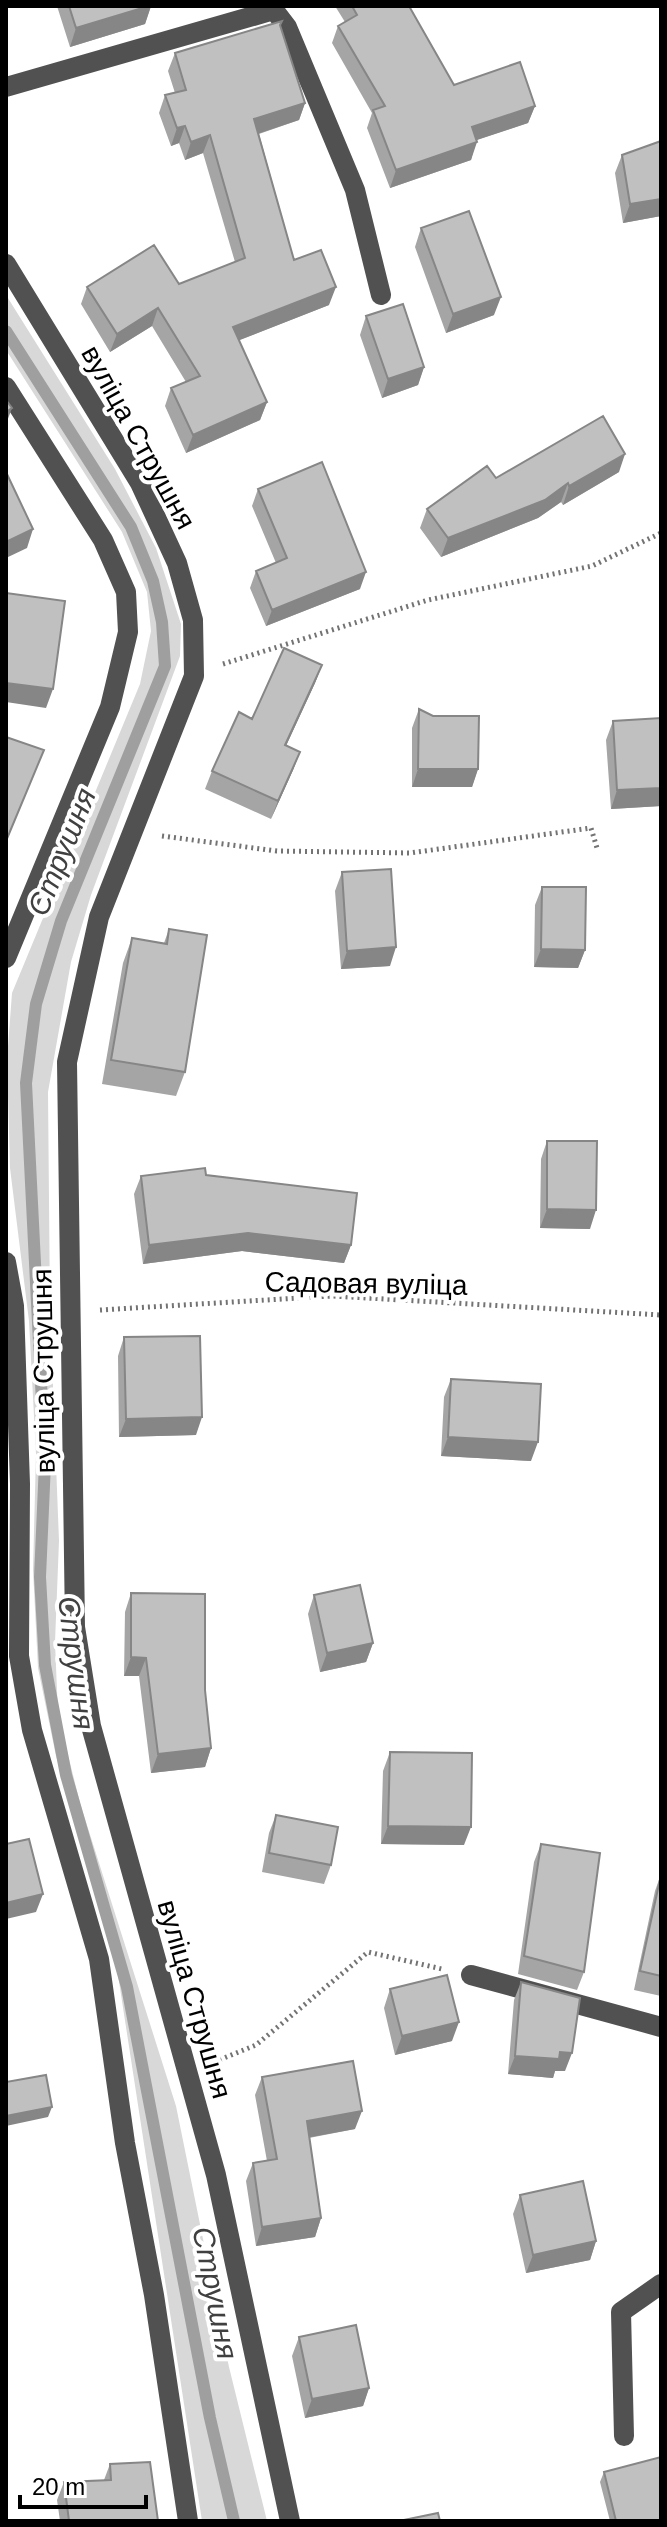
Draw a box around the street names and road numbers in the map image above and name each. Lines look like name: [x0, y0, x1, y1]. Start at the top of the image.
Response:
street label: вуліца Струшня: [75, 340, 202, 534]
street label: Садовая вуліца: [264, 1266, 468, 1301]
street label: вуліца Струшня: [26, 1268, 61, 1474]
street label: вуліца Струшня: [151, 1896, 238, 2102]

